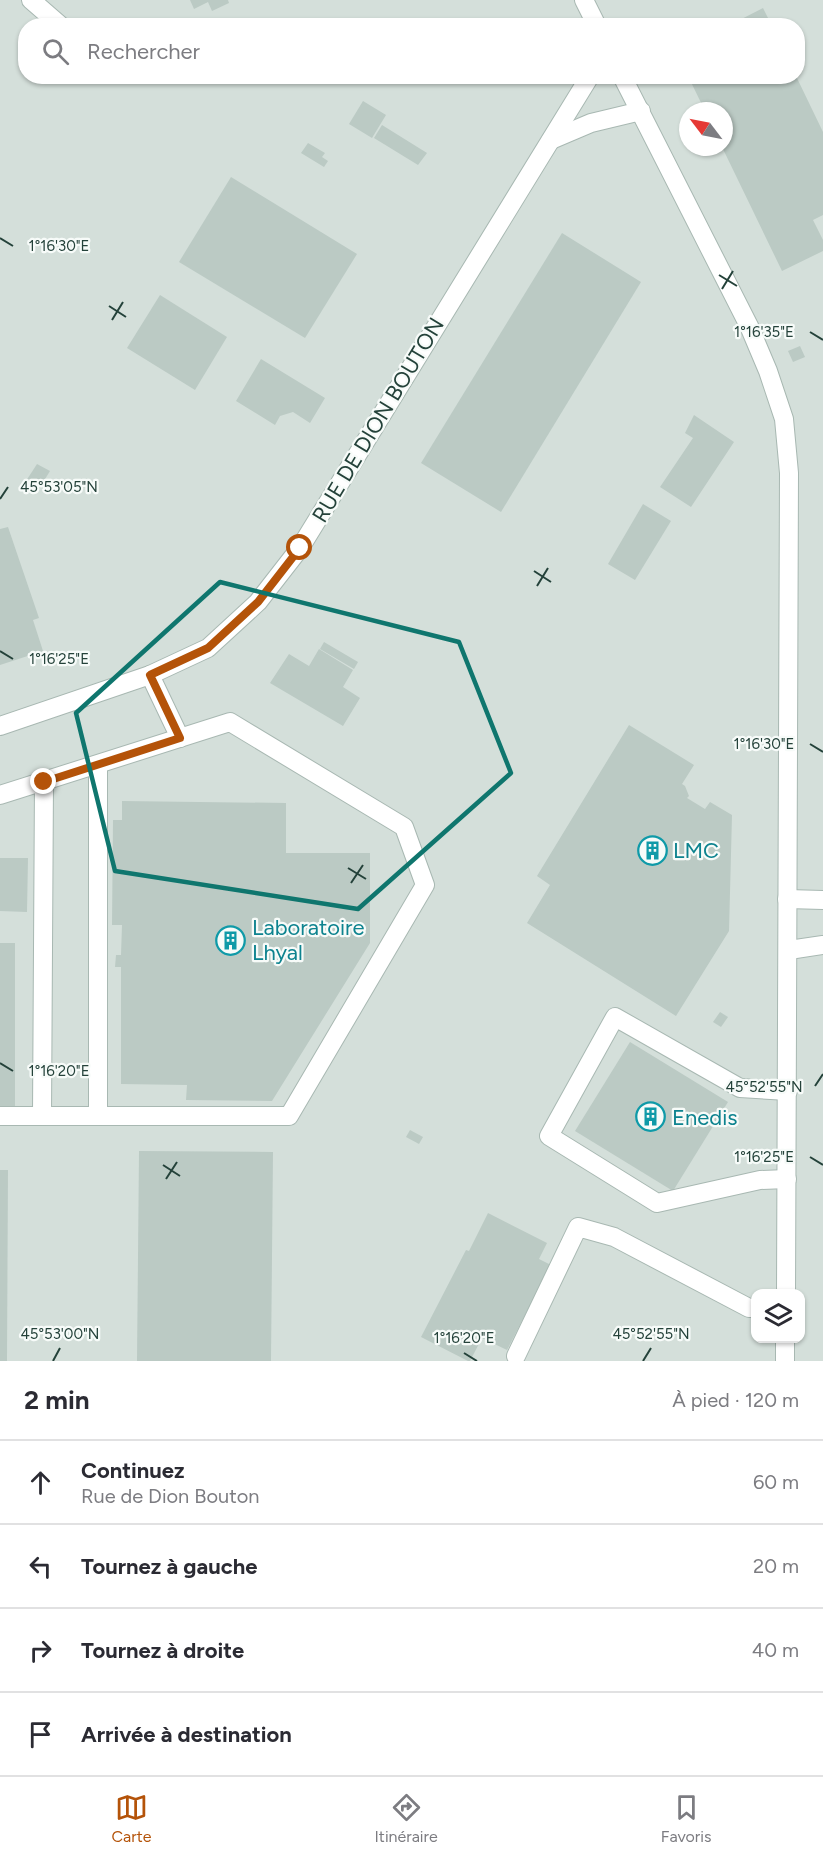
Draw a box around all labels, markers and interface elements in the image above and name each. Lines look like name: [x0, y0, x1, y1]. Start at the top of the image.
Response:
search box: [18, 18, 805, 84]
icon: search: [39, 35, 72, 68]
text: Rechercher: [87, 38, 200, 65]
north arrow: [679, 102, 733, 156]
text: 1°16'30"E: [29, 237, 89, 255]
street label: RUE DE DION BOUTON: [306, 313, 450, 527]
text: 1°16'35"E: [734, 323, 794, 341]
text: 45°53'05"N: [20, 478, 98, 496]
route start: [286, 534, 312, 560]
text: 1°16'25"E: [29, 650, 89, 668]
text: 1°16'30"E: [734, 735, 794, 753]
route end: [30, 768, 56, 794]
building icon: LMC: [636, 834, 668, 866]
place label: LMC: [673, 837, 719, 864]
place label: Laboratoire Lhyal: [252, 914, 365, 966]
building icon: Laboratoire Lhyal: [215, 924, 247, 956]
text: 1°16'20"E: [28, 1062, 90, 1080]
text: 45°52'55"N: [725, 1078, 803, 1096]
building icon: Enedis: [635, 1101, 667, 1133]
place label: Enedis: [672, 1104, 738, 1131]
text: 1°16'25"E: [734, 1148, 794, 1166]
map controls: [751, 1289, 805, 1343]
button: layers: [751, 1289, 805, 1343]
text: 45°53'00"N: [21, 1325, 99, 1343]
text: 45°52'55"N: [612, 1325, 690, 1343]
text: 1°16'20"E: [433, 1329, 495, 1347]
text: 2 min: [24, 1384, 90, 1416]
text: À pied · 120 m: [672, 1388, 799, 1412]
text: Continuez: [81, 1457, 185, 1484]
icon: ahead: [24, 1466, 57, 1499]
text: 60 m: [753, 1470, 799, 1494]
text: Rue de Dion Bouton: [81, 1484, 259, 1508]
icon: left: [24, 1550, 57, 1583]
text: Tournez à gauche: [81, 1553, 257, 1580]
text: 20 m: [753, 1554, 799, 1578]
icon: right: [24, 1634, 57, 1667]
text: Tournez à droite: [81, 1637, 244, 1664]
text: 40 m: [752, 1638, 799, 1662]
icon: arrive: [24, 1718, 57, 1751]
text: Arrivée à destination: [81, 1721, 292, 1748]
tab: Carte: [112, 1791, 151, 1846]
tab: Itinéraire: [375, 1791, 438, 1846]
tab: Favoris: [661, 1791, 711, 1846]

